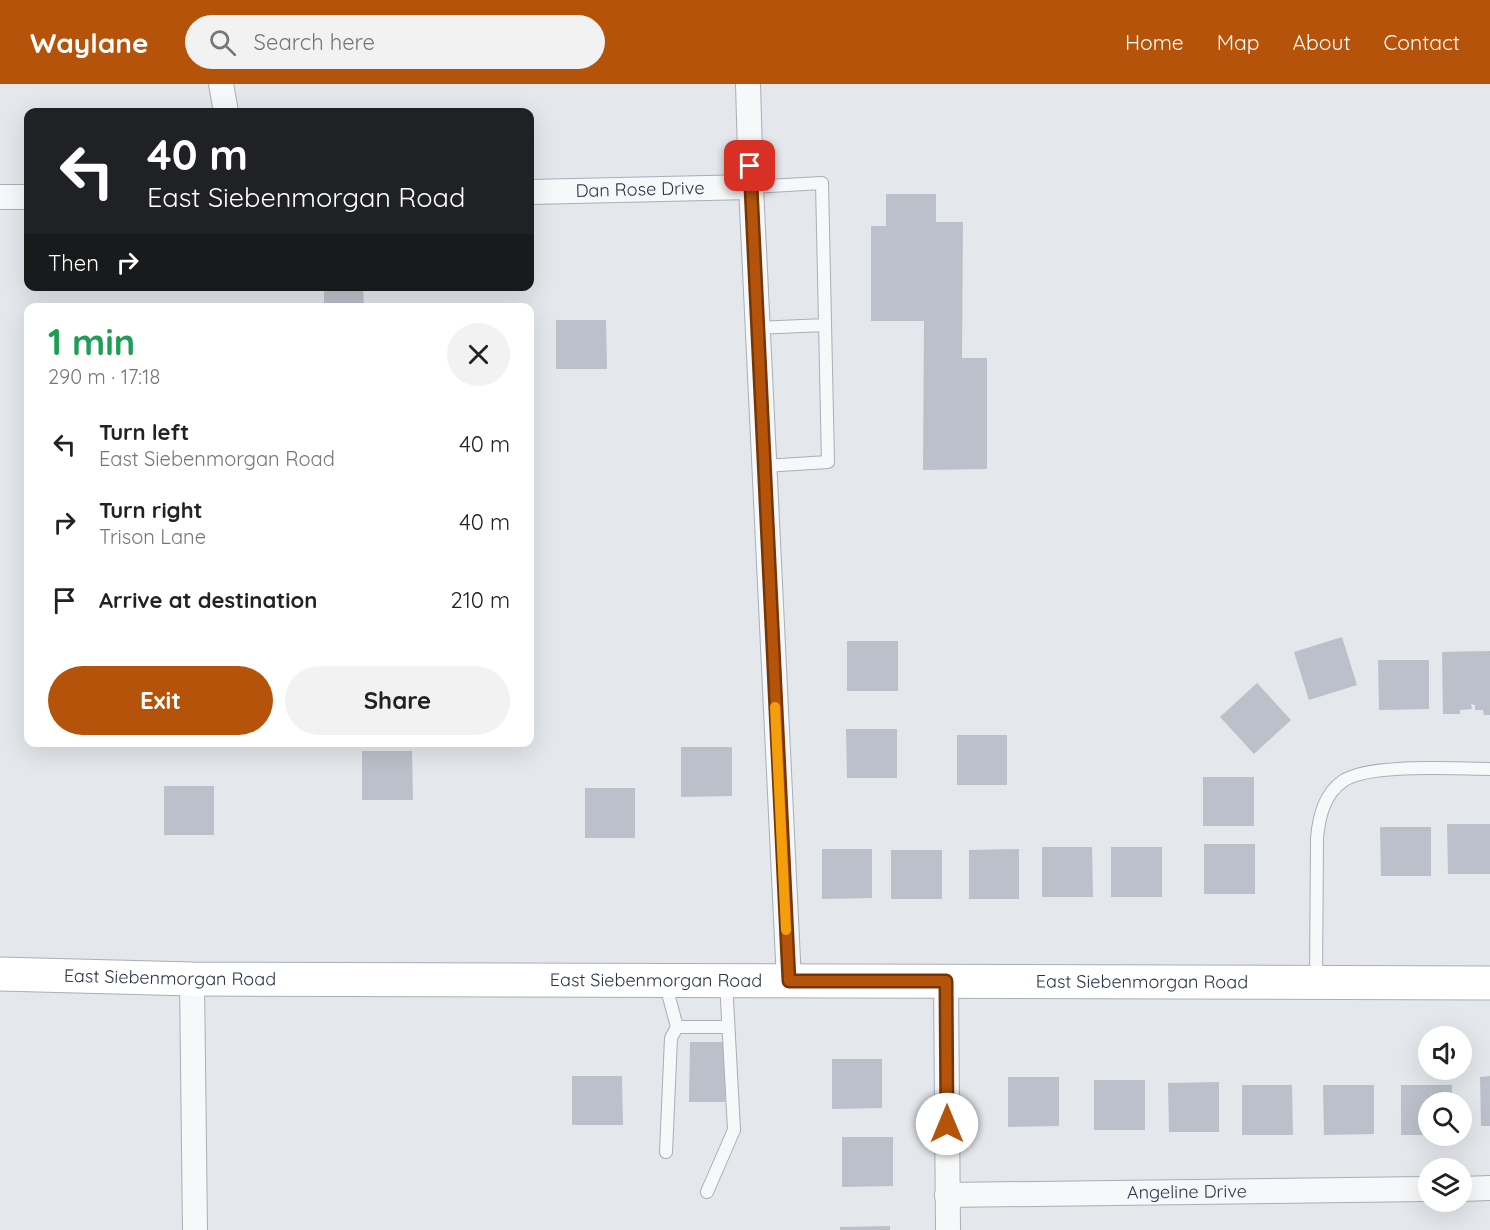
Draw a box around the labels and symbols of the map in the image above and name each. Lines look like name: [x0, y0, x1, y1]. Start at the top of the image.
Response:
pin: [724, 140, 775, 191]
street label: Dan Rose Drive: [575, 176, 705, 202]
street label: East Siebenmorgan Road: [64, 964, 276, 990]
street label: East Siebenmorgan Road: [550, 968, 762, 992]
street label: East Siebenmorgan Road: [1036, 970, 1248, 993]
position arrow: [915, 1092, 979, 1156]
street label: Angeline Drive: [1127, 1179, 1247, 1204]

